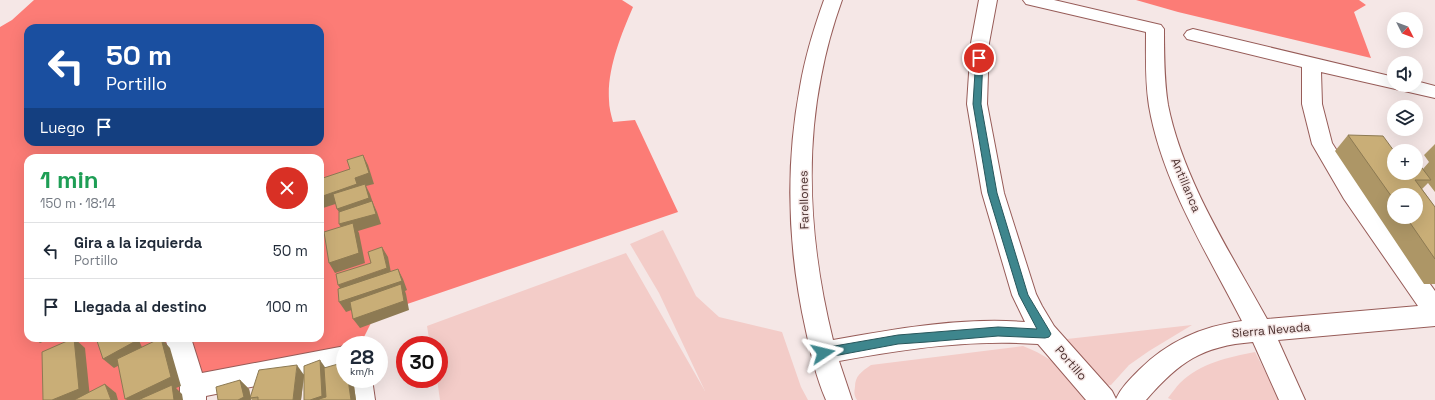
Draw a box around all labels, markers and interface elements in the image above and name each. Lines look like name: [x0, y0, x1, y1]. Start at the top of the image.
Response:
north arrow: [1387, 12, 1423, 48]
map controls: [1387, 12, 1423, 224]
text: 50 m: [106, 37, 172, 73]
icon: left: [40, 40, 92, 92]
pin: [962, 41, 996, 75]
icon: arrive: [968, 47, 990, 69]
button: sound: [1387, 56, 1423, 92]
text: Portillo: [106, 72, 167, 95]
button: layers: [1387, 100, 1423, 136]
icon: arrive: [93, 116, 115, 138]
text: Luego: [40, 118, 85, 137]
button: +: [1387, 144, 1423, 180]
street label: Antillanca: [1167, 155, 1205, 215]
text: 1 min: [40, 164, 99, 195]
button: close: [266, 167, 308, 209]
street label: Farellones: [795, 170, 813, 230]
button: −: [1387, 188, 1423, 224]
text: 150 m · 18:14: [40, 195, 116, 212]
text: Gira a la izquierda: [74, 233, 202, 252]
icon: left: [40, 240, 62, 262]
text: 50 m: [273, 241, 308, 260]
text: Portillo: [74, 252, 118, 269]
icon: arrive: [40, 296, 62, 318]
text: Llegada al destino: [74, 297, 207, 316]
text: 100 m: [266, 297, 308, 316]
street label: Sierra Nevada: [1231, 319, 1311, 341]
position arrow: [802, 332, 844, 374]
speed limit sign: 30: [396, 336, 448, 388]
street label: Portillo: [1052, 342, 1090, 384]
text: 28: [350, 344, 374, 370]
text: km/h: [350, 365, 374, 378]

